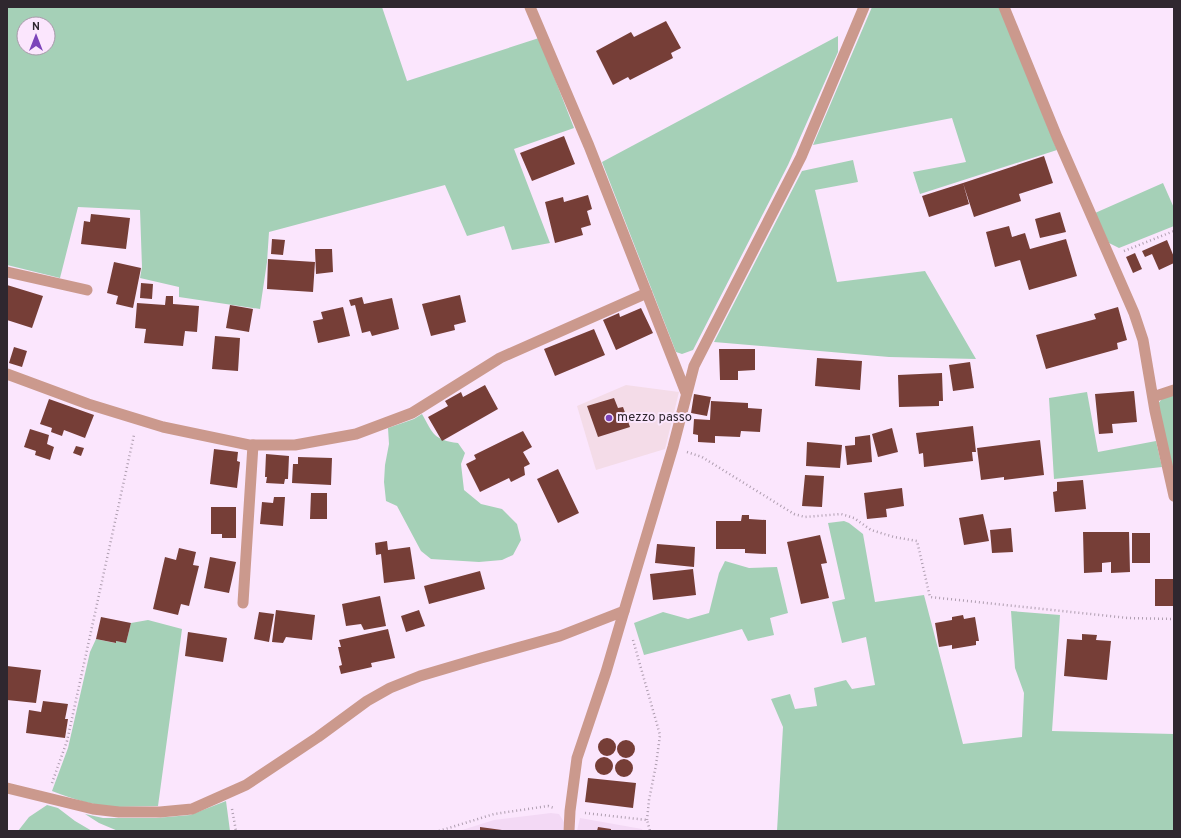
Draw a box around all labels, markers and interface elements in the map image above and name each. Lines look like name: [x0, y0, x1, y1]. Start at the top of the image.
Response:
north arrow: [16, 16, 56, 56]
text: N: [32, 20, 40, 34]
place label: mezzo passo: [617, 410, 692, 426]
marker: mezzo passo: [604, 413, 614, 423]

